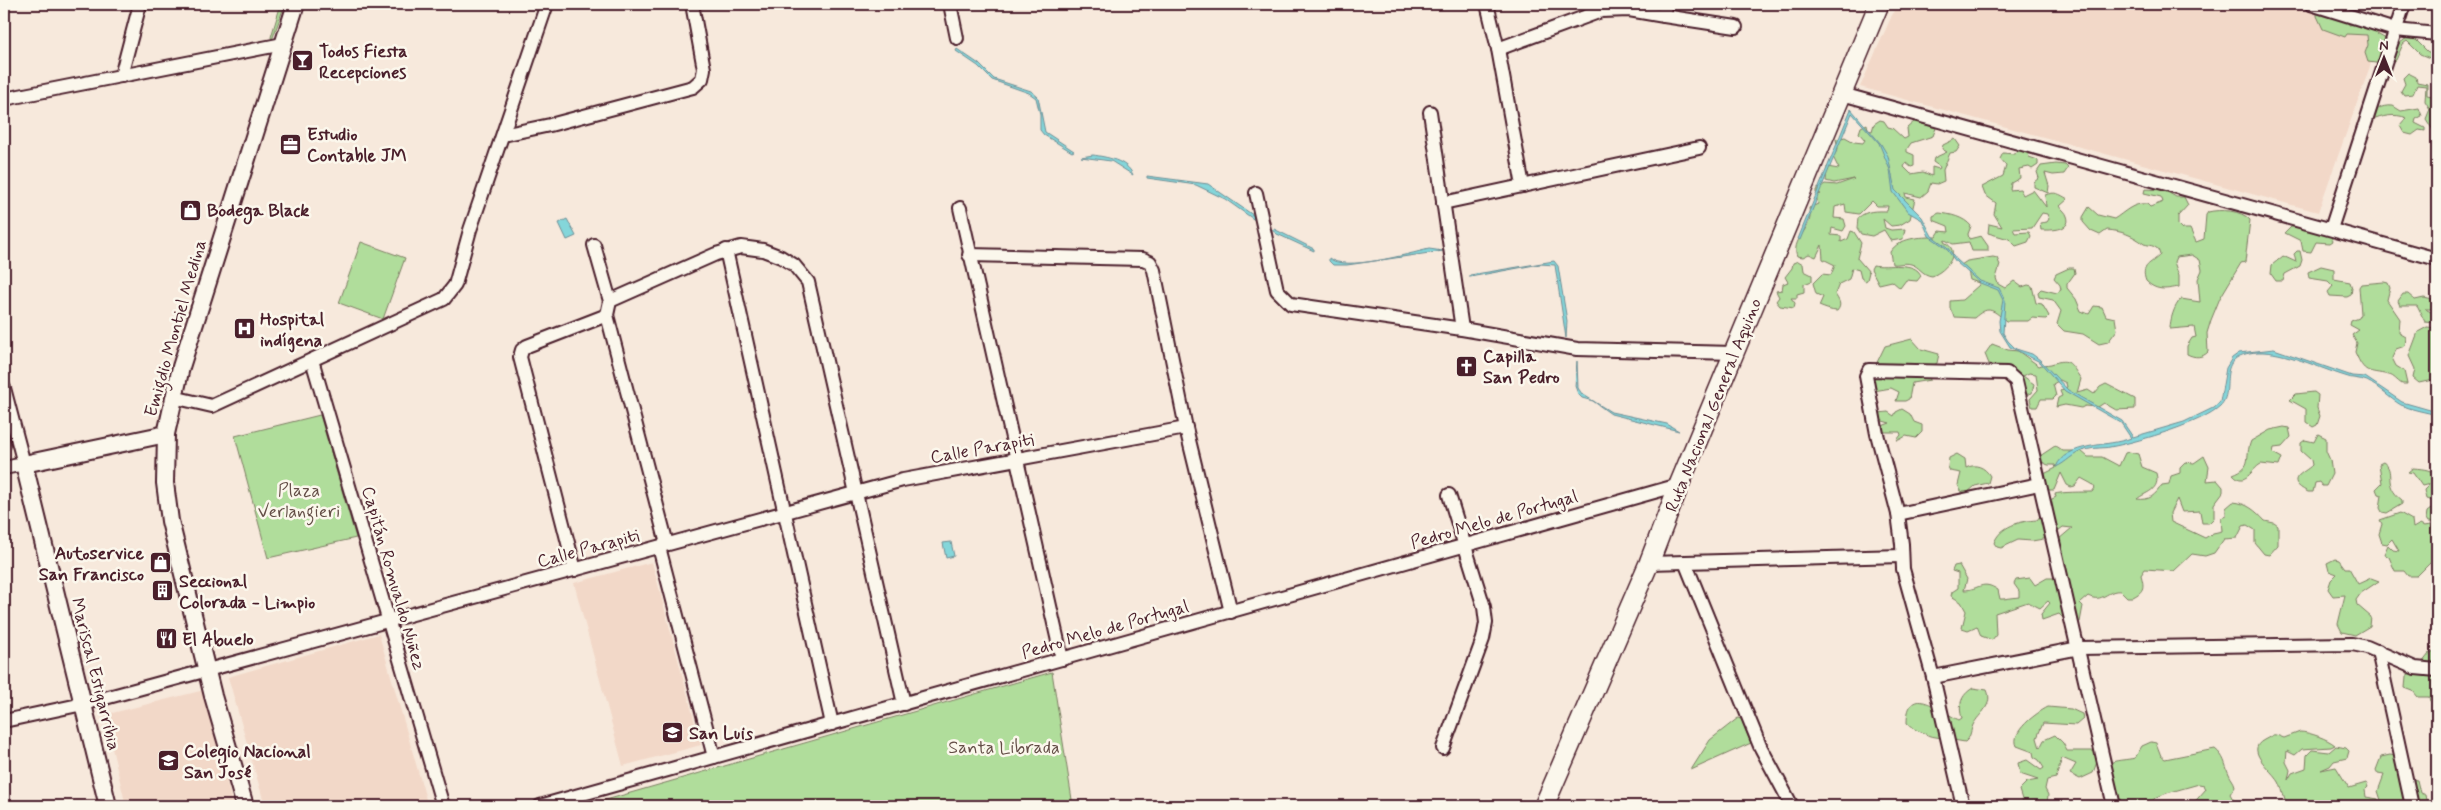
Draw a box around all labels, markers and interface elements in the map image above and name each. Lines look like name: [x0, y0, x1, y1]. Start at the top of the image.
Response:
north arrow: [2358, 32, 2408, 82]
text: N: [2379, 37, 2389, 55]
place label: Todos Fiesta Recepciones: [319, 40, 407, 85]
bar icon: Todos Fiesta Recepciones: [291, 49, 315, 73]
place label: Estudio Contable JM: [307, 123, 407, 168]
office icon: Estudio Contable JM: [279, 132, 303, 156]
shop icon: Bodega Black: [179, 198, 203, 222]
place label: Bodega Black: [207, 199, 309, 225]
street label: Emigdio Montiel Medina: [139, 237, 215, 420]
street label: Ruta Nacional General Aquino: [1660, 295, 1768, 516]
place label: Hospital indígena: [260, 308, 325, 353]
hospital icon: Hospital indígena: [232, 317, 256, 341]
place label: Capilla San Pedro: [1483, 345, 1560, 390]
church icon: Capilla San Pedro: [1455, 354, 1479, 378]
street label: Calle Parapiti: [929, 428, 1036, 470]
park label: Plaza Verlangieri: [258, 479, 340, 526]
street label: Capitán Romualdo Nuñez: [355, 484, 431, 673]
street label: Pedro Melo de Portugal: [1408, 485, 1581, 555]
street label: Calle Parapiti: [535, 524, 642, 574]
place label: Autoservice San Francisco: [39, 542, 145, 587]
shop icon: Autoservice San Francisco: [148, 551, 172, 575]
place label: Seccional Colorada - Limpio: [179, 570, 315, 615]
building icon: Seccional Colorada - Limpio: [151, 579, 175, 603]
street label: Mariscal Estigarribia: [64, 595, 126, 753]
street label: Pedro Melo de Portugal: [1019, 595, 1192, 665]
restaurant icon: El Abuelo: [154, 627, 178, 651]
place label: El Abuelo: [182, 628, 254, 652]
school or university icon: San Luis: [661, 721, 685, 745]
place label: San Luis: [689, 722, 753, 746]
park label: Santa Librada: [948, 736, 1060, 760]
place label: Colegio Nacional San José: [184, 740, 311, 785]
school or university icon: Colegio Nacional San José: [156, 749, 180, 773]

